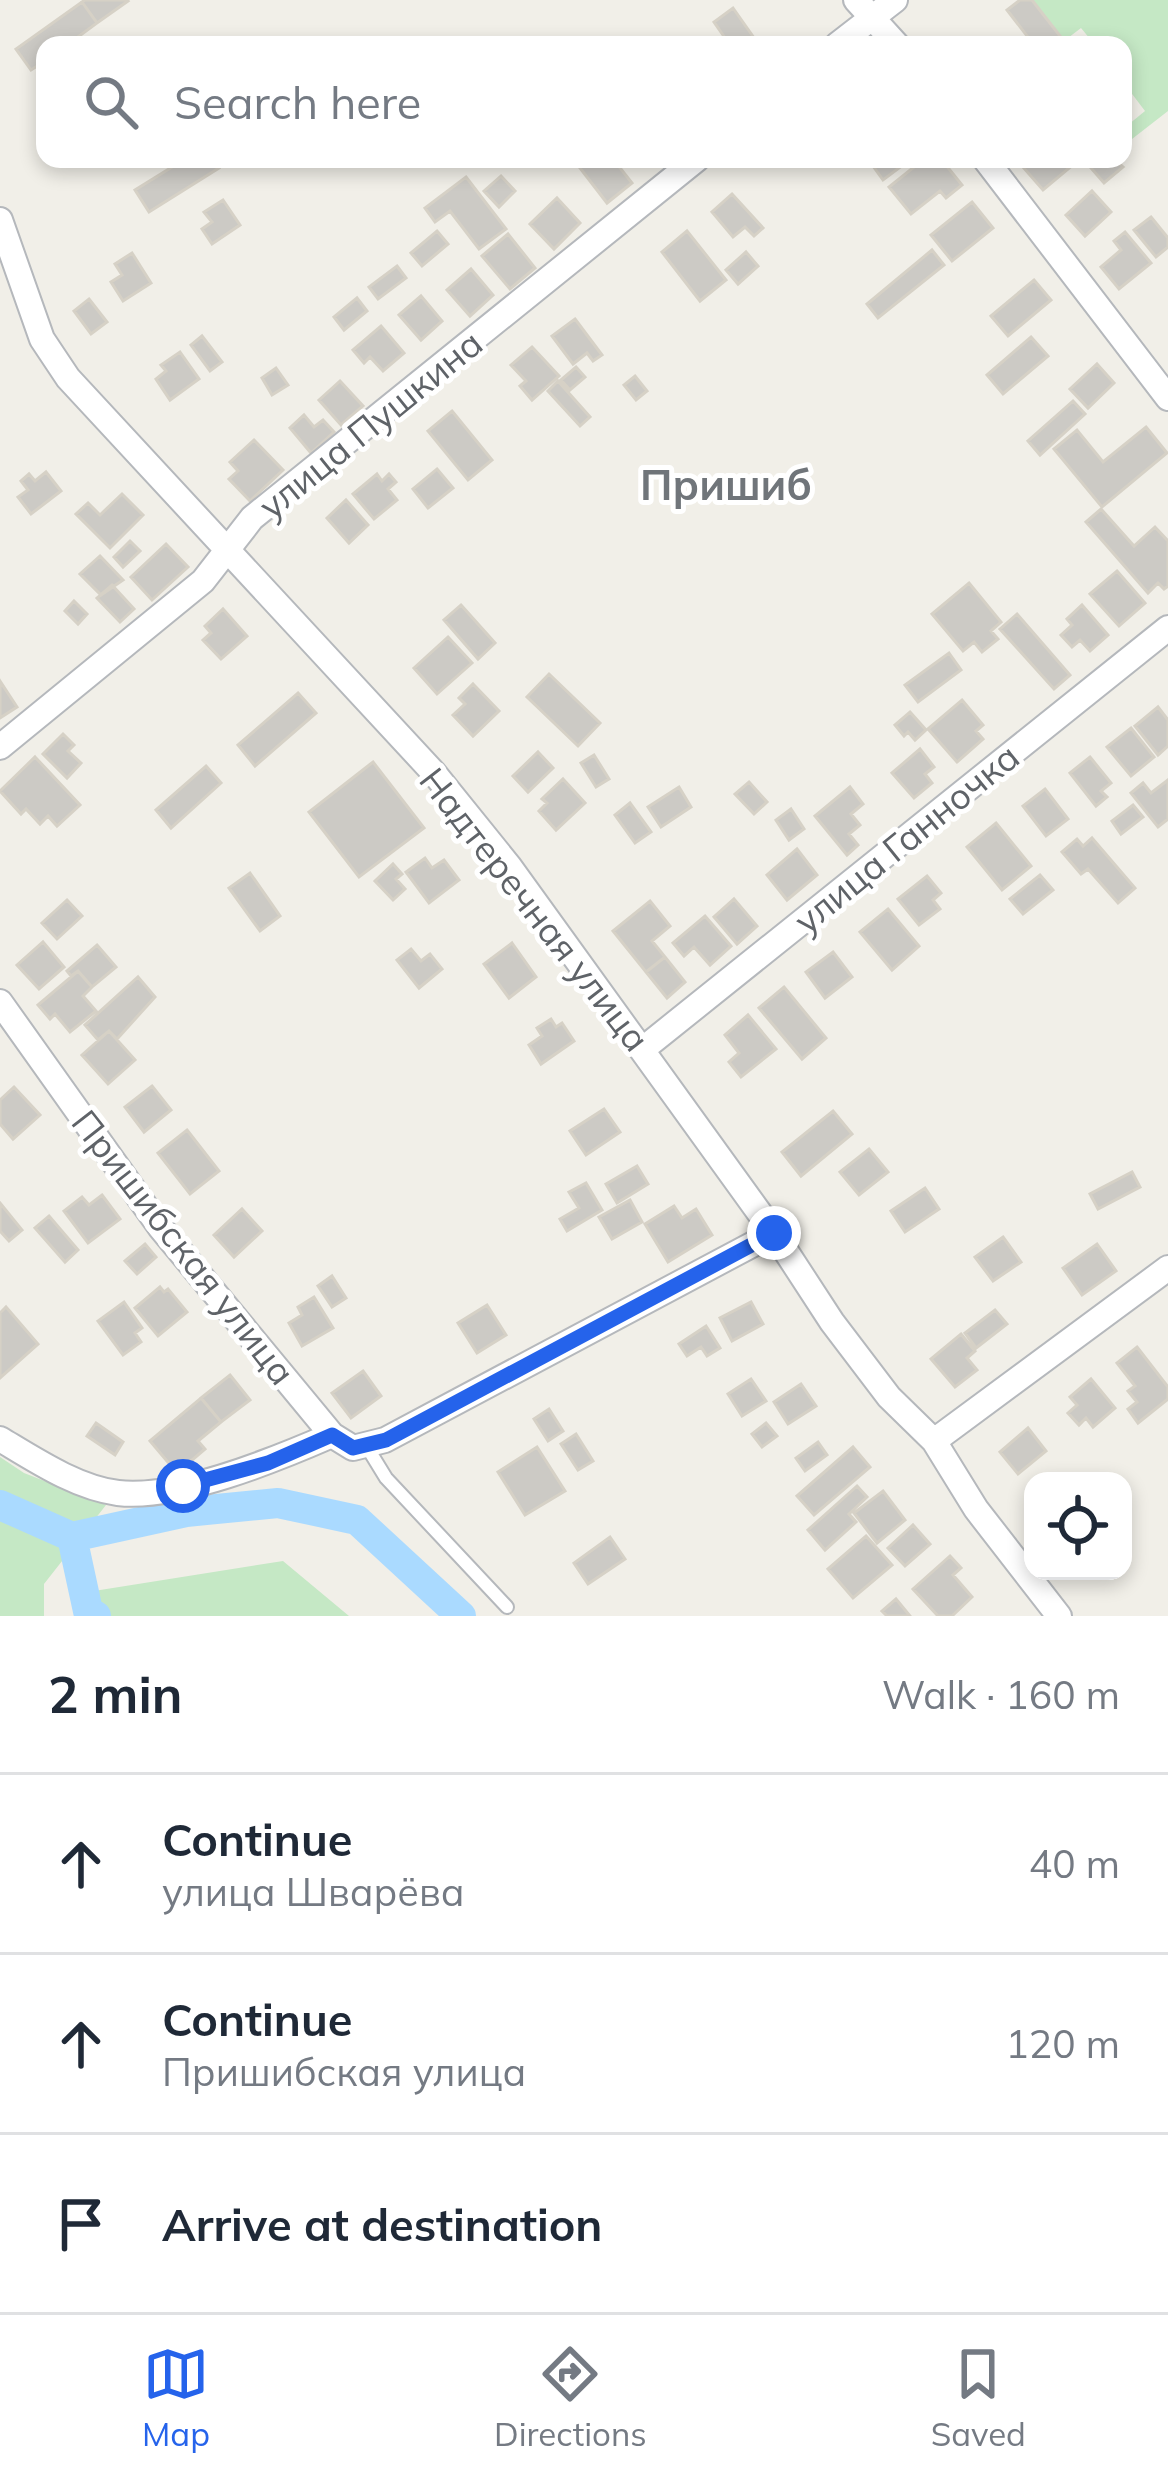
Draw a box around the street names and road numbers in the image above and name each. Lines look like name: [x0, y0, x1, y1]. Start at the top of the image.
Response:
street label: улица Пушкина: [249, 320, 491, 528]
street label: улица Ганночка: [784, 733, 1028, 943]
street label: Надтеречная улица: [410, 758, 660, 1060]
street label: Пришибская улица: [63, 1101, 305, 1393]

